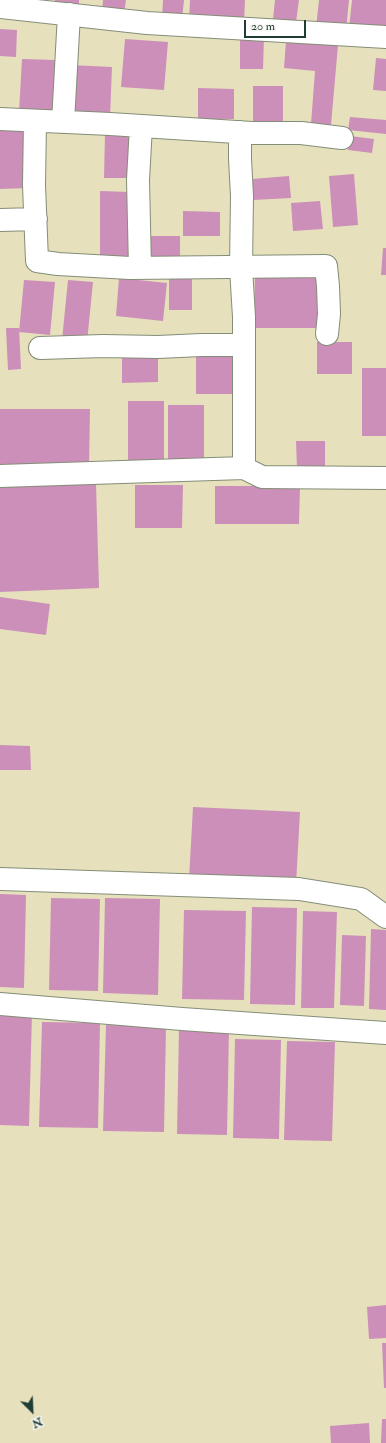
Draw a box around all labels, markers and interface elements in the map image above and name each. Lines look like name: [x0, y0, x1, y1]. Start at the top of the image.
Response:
scale bar: [246, 12, 308, 38]
text: 20 m: [251, 19, 275, 34]
north arrow: [12, 1391, 52, 1431]
text: N: [30, 1414, 44, 1430]

